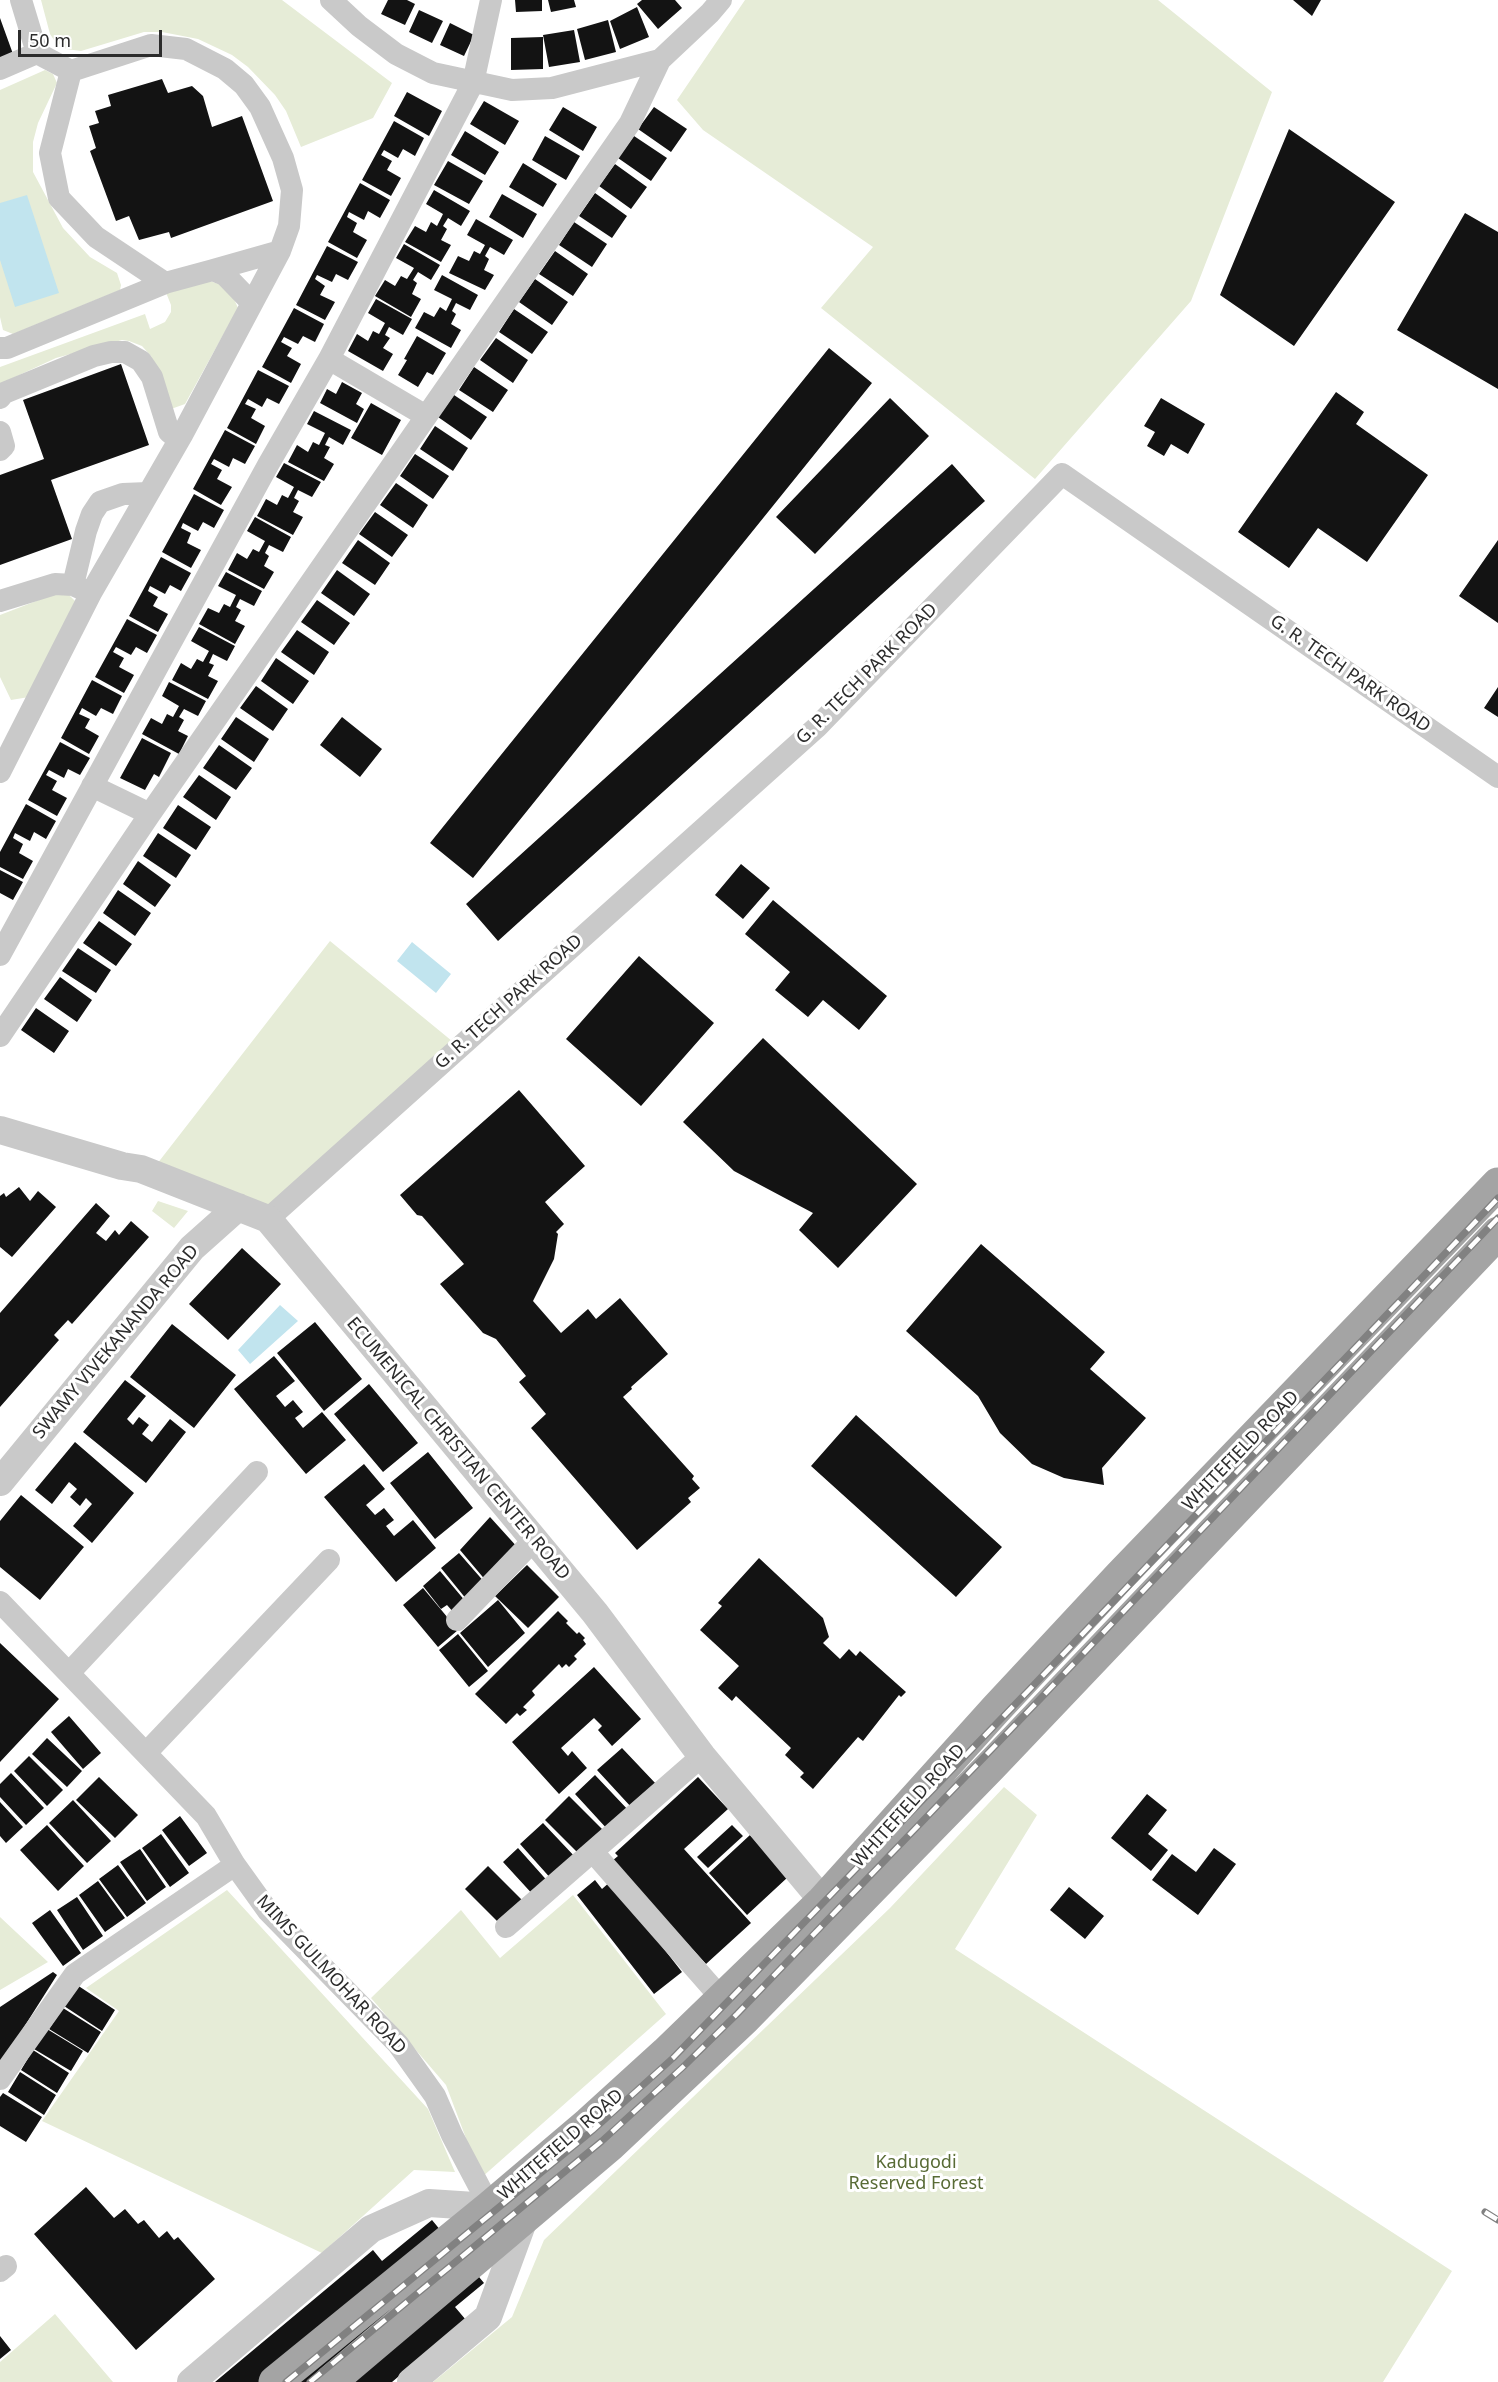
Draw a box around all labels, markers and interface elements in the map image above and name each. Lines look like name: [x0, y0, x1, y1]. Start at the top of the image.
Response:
scale bar: [21, 18, 165, 56]
text: 50 m: [29, 28, 71, 52]
street label: G. R. TECH PARK ROAD: [792, 599, 942, 749]
street label: G. R. TECH PARK ROAD: [1266, 610, 1434, 738]
street label: G. R. TECH PARK ROAD: [431, 930, 587, 1074]
street label: SWAMY VIVEKANANDA ROAD: [29, 1241, 203, 1443]
street label: ECUMENICAL CHRISTIAN CENTER ROAD: [342, 1313, 574, 1585]
street label: WHITEFIELD ROAD: [1178, 1387, 1304, 1515]
street label: WHITEFIELD ROAD: [848, 1740, 970, 1872]
street label: MIMS GULMOHAR ROAD: [252, 1891, 410, 2059]
street label: WHITEFIELD ROAD: [494, 2085, 628, 2205]
park label: Kadugodi Reserved Forest: [848, 2152, 984, 2194]

